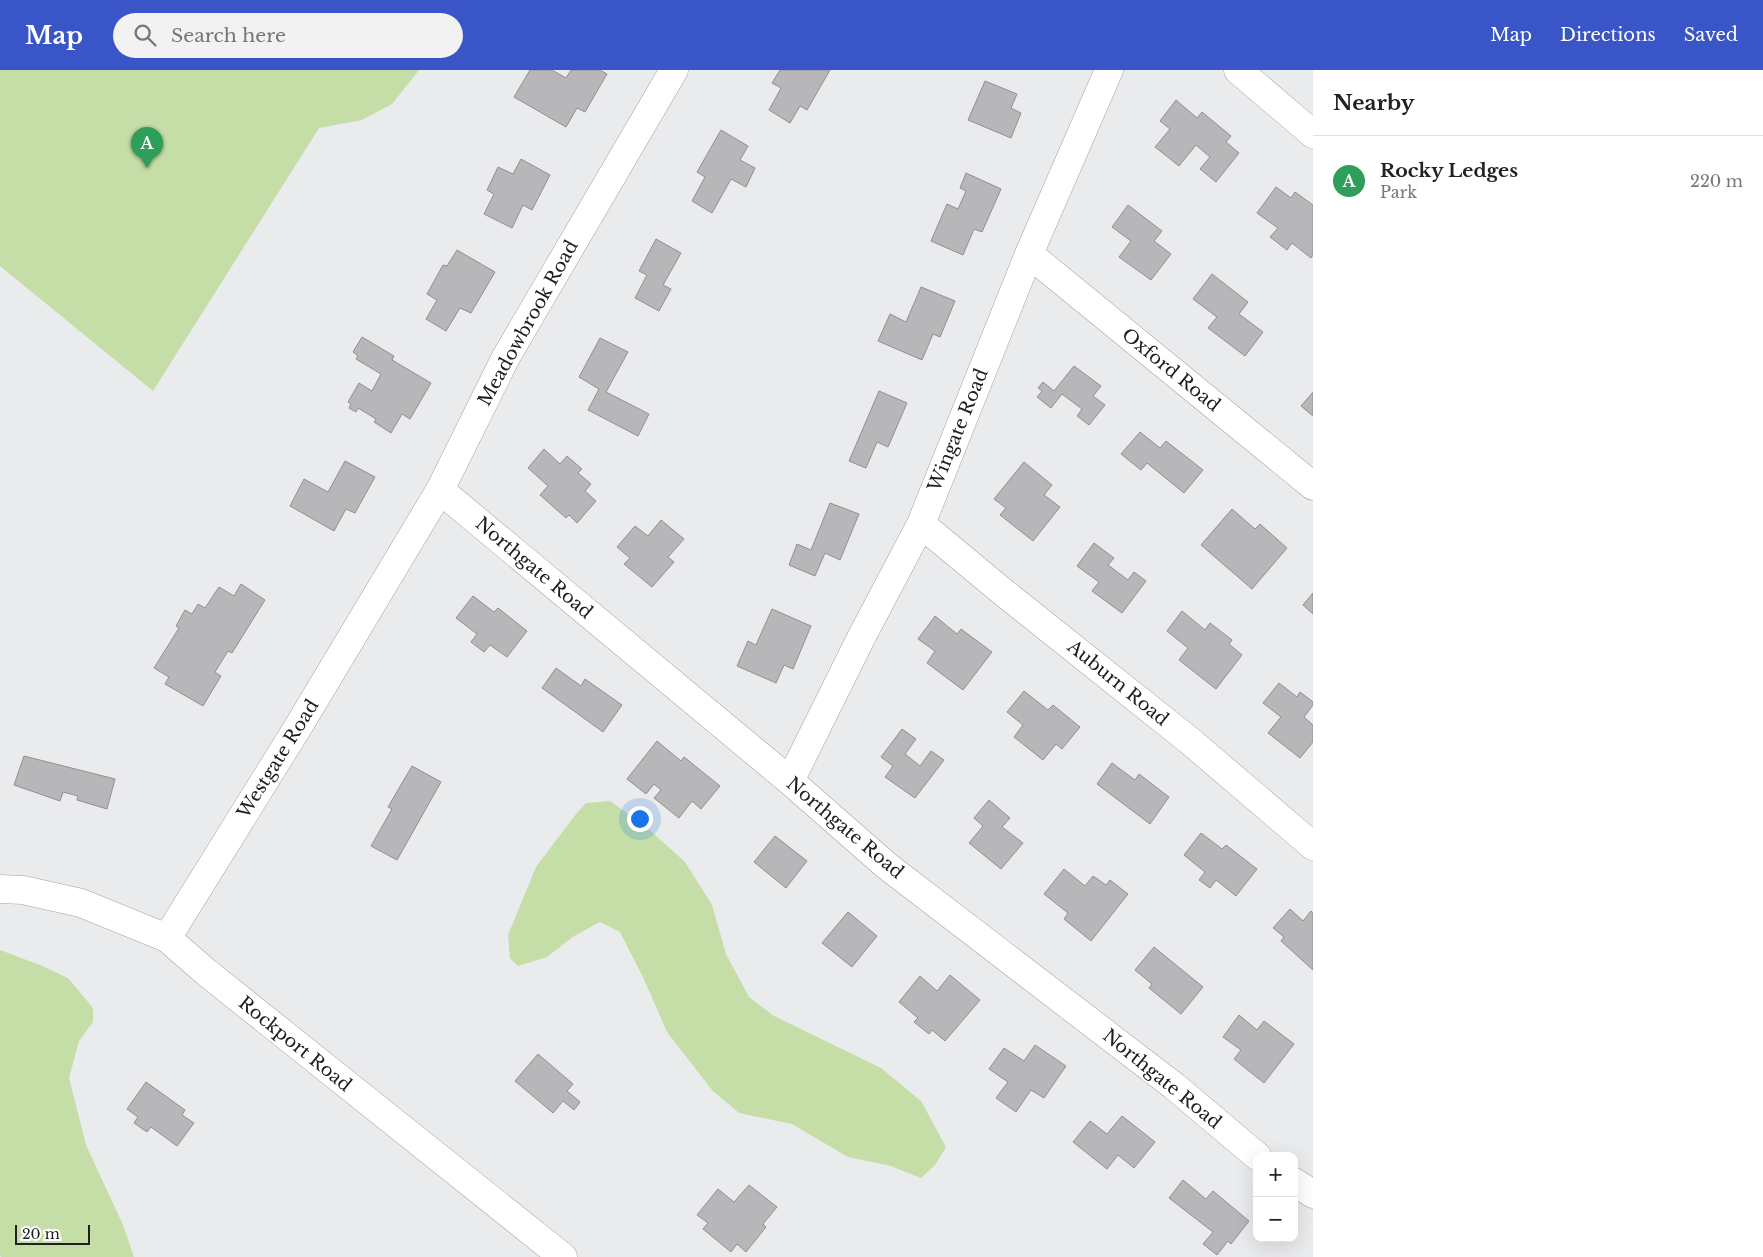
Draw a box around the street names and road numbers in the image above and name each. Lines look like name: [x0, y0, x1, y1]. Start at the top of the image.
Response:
street label: Meadowbrook Road: [473, 236, 583, 410]
street label: Oxford Road: [1117, 324, 1225, 416]
street label: Wingate Road: [923, 365, 993, 496]
street label: Northgate Road: [471, 513, 597, 623]
street label: Auburn Road: [1062, 635, 1173, 730]
street label: Westgate Road: [232, 695, 323, 823]
street label: Northgate Road: [782, 773, 908, 883]
street label: Rockport Road: [234, 992, 356, 1096]
street label: Northgate Road: [1098, 1024, 1226, 1134]

